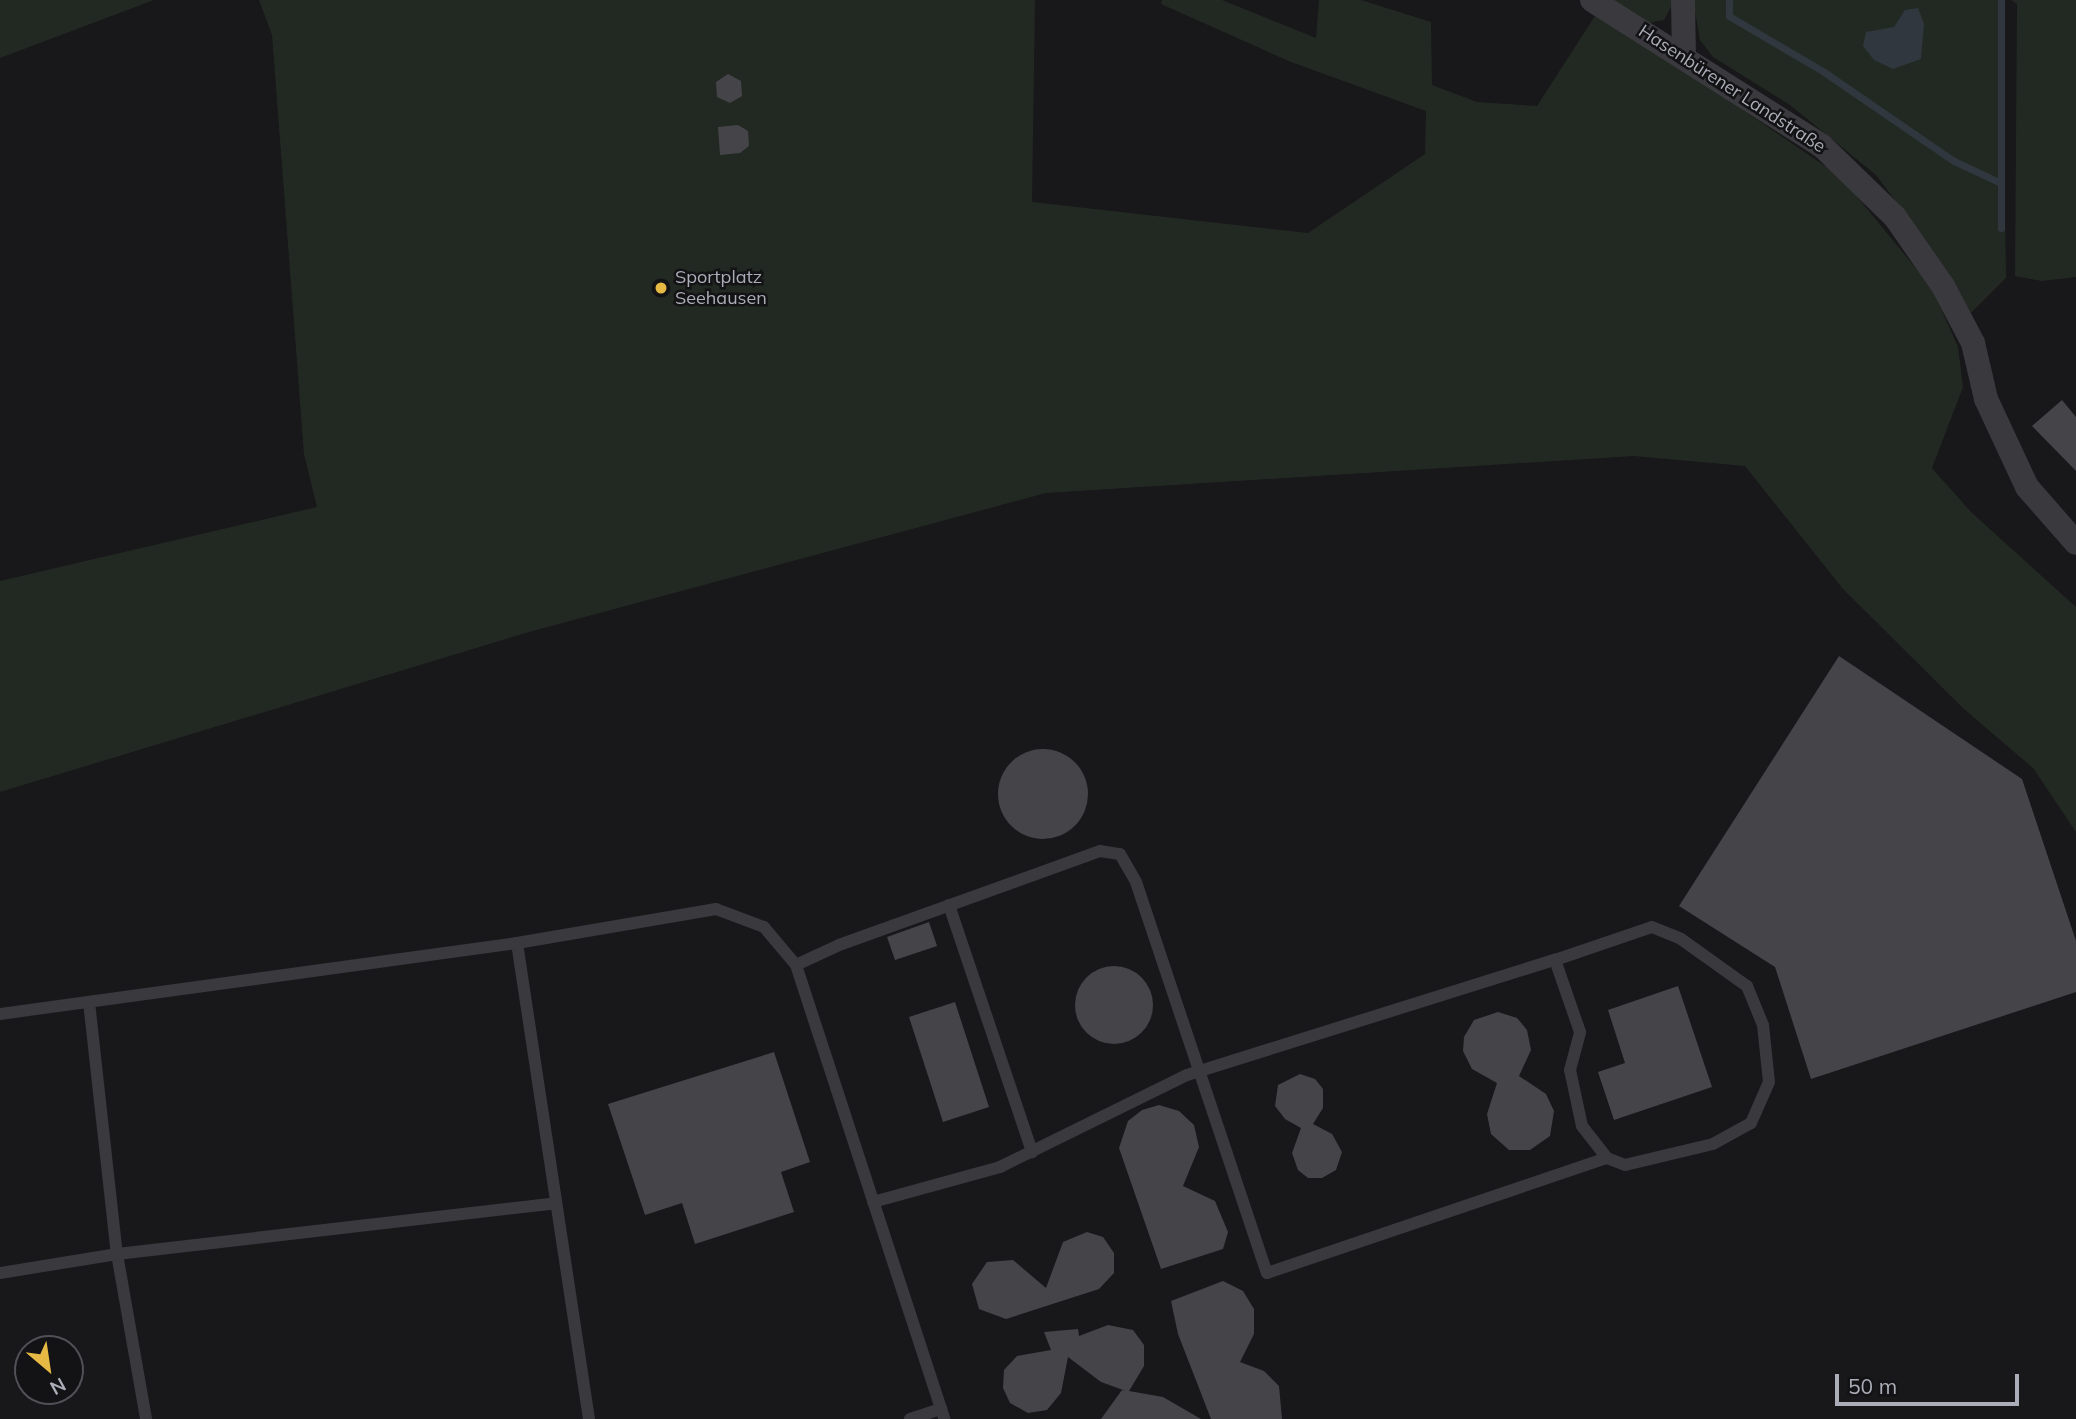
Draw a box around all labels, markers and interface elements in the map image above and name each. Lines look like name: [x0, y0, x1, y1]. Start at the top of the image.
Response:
street label: Hasenbürener Landstraße: [1635, 20, 1829, 158]
place label: Sportplatz Seehausen: [675, 267, 767, 310]
marker: Sportplatz Seehausen: [653, 280, 669, 296]
north arrow: [14, 1335, 84, 1405]
scale bar: [1838, 1360, 2022, 1404]
text: N: [46, 1373, 70, 1401]
text: 50 m: [1848, 1373, 1897, 1399]

